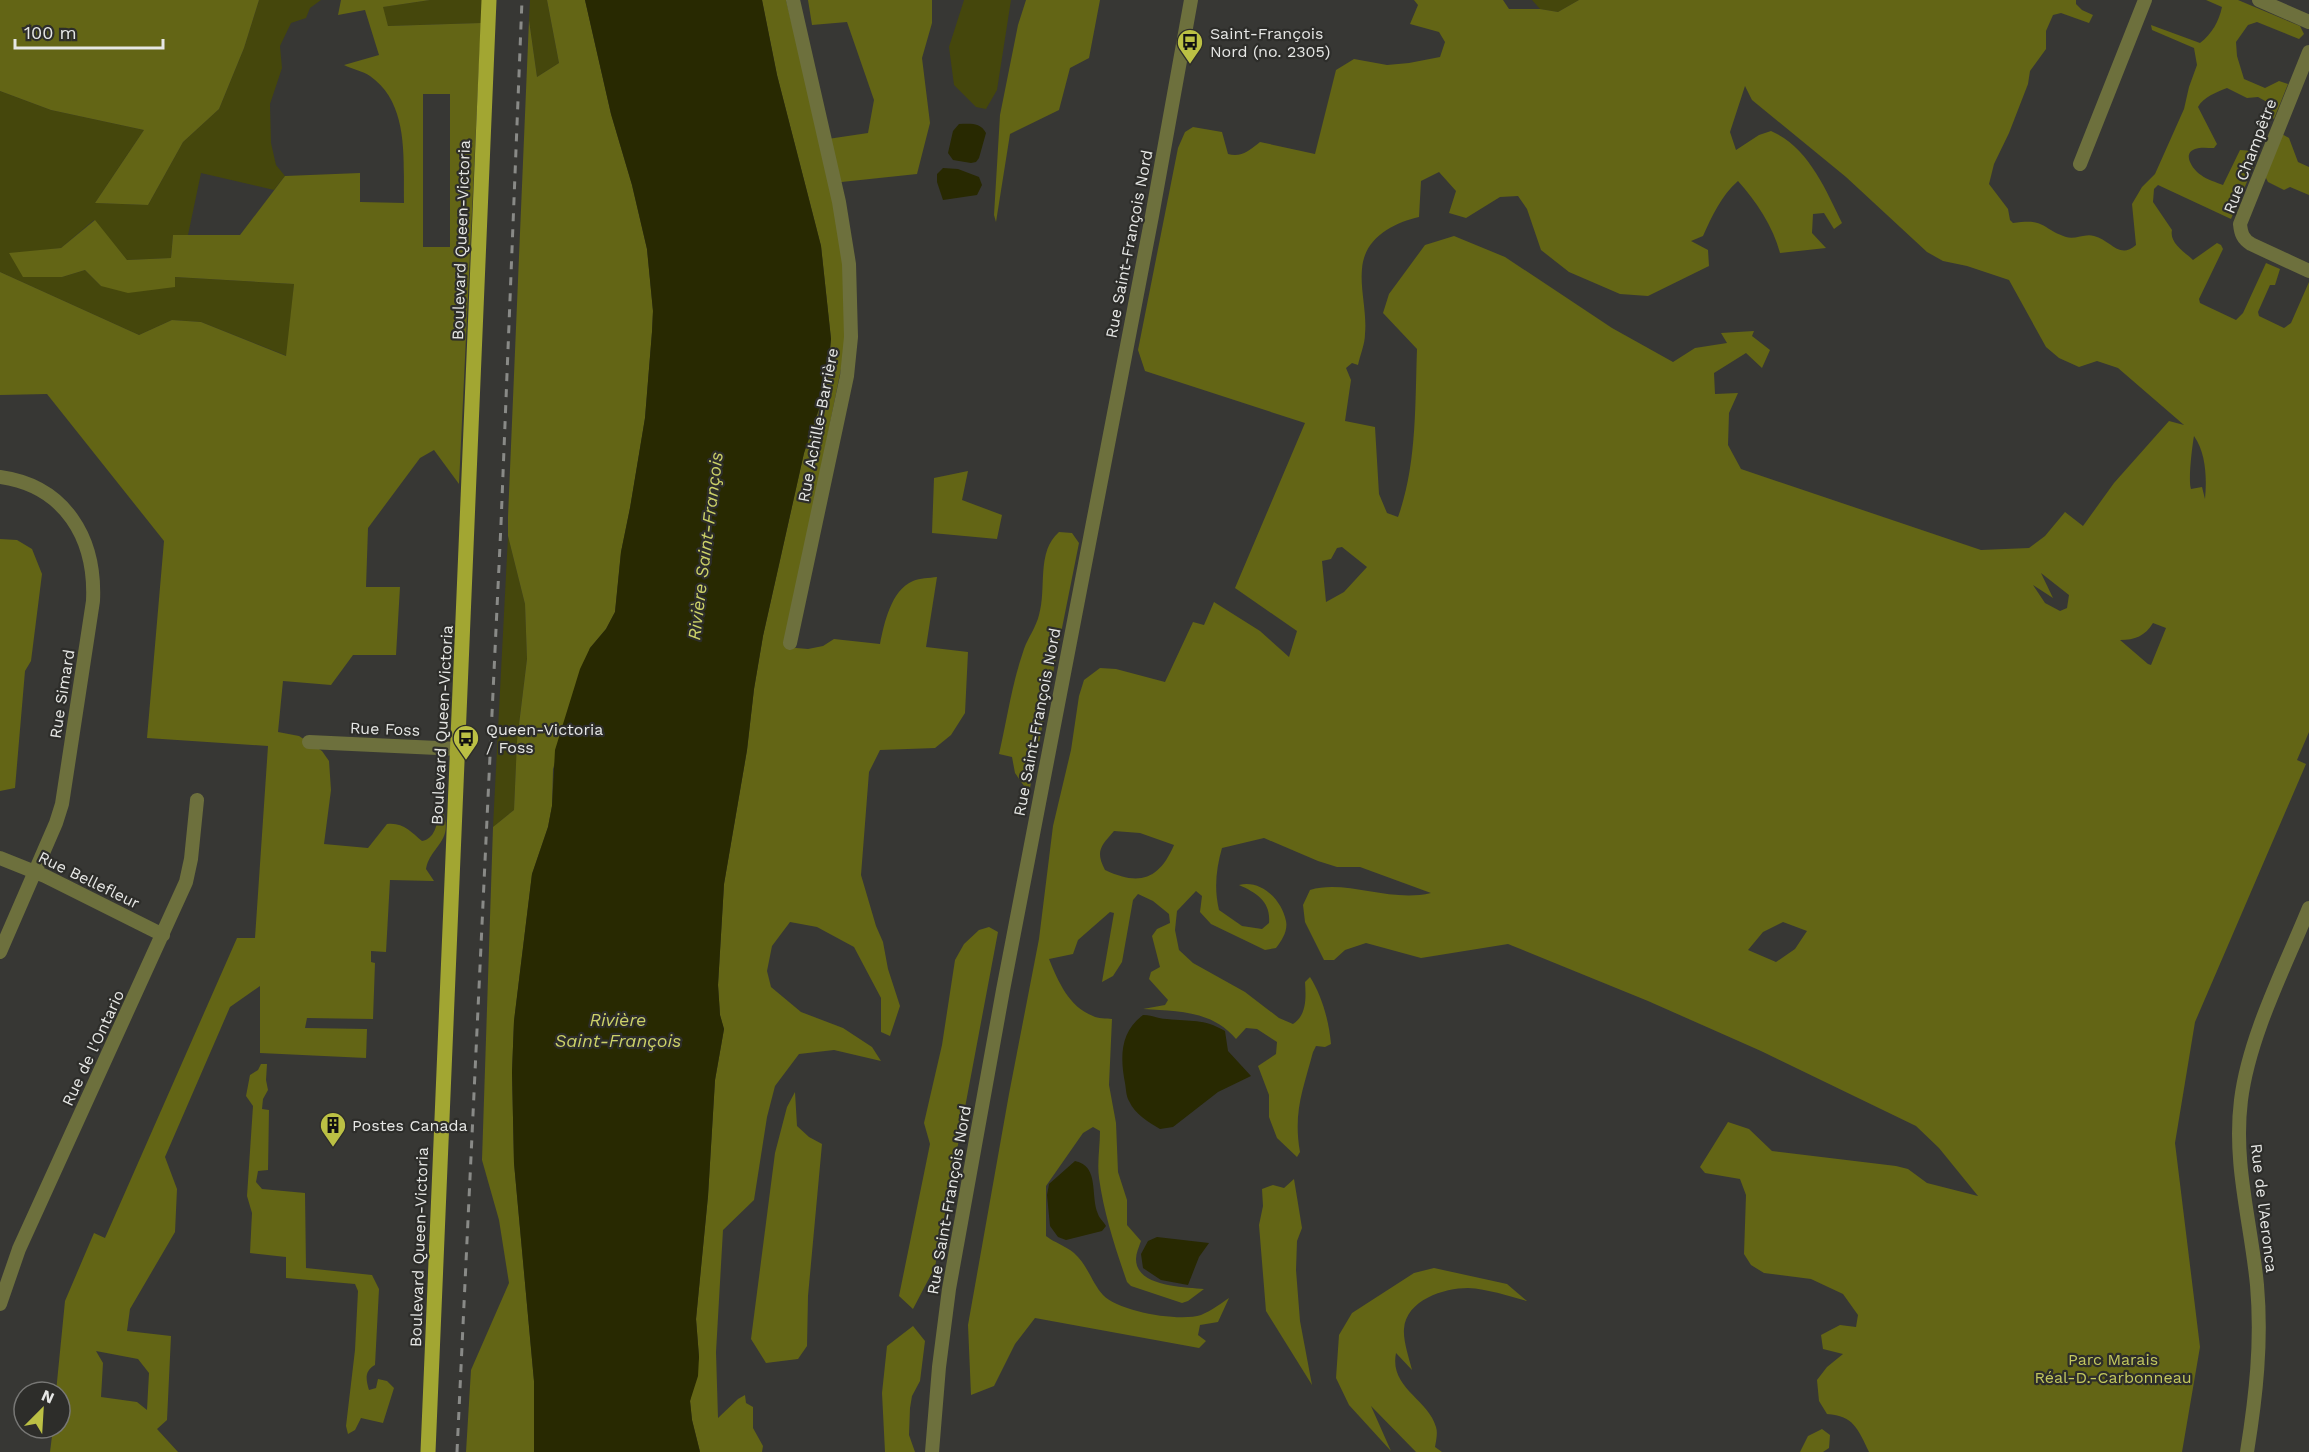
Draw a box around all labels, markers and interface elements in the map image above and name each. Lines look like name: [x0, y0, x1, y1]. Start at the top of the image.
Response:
scale bar: [15, 12, 164, 50]
text: 100 m: [24, 22, 77, 43]
place label: Saint-François Nord (no. 2305): [1210, 24, 1330, 61]
bus stop icon: Saint-François Nord (no. 2305): [1175, 27, 1205, 65]
street label: Rue Champêtre: [2219, 96, 2281, 216]
street label: Boulevard Queen-Victoria: [448, 140, 474, 340]
street label: Rue Saint-François Nord: [1101, 148, 1157, 340]
street label: Rue Achille-Barrière: [794, 346, 842, 504]
water label: Rivière Saint-François: [683, 451, 727, 641]
street label: Boulevard Queen-Victoria: [427, 625, 457, 825]
street label: Rue Saint-François Nord: [1009, 626, 1065, 818]
street label: Rue Simard: [46, 648, 78, 740]
street label: Rue Foss: [350, 718, 420, 740]
place label: Queen-Victoria / Foss: [486, 720, 603, 757]
bus stop icon: Queen-Victoria / Foss: [451, 723, 481, 761]
street label: Rue Bellefleur: [35, 847, 143, 913]
street label: Rue de l'Ontario: [58, 987, 128, 1109]
water label: Rivière Saint-François: [555, 1009, 681, 1051]
street label: Rue Saint-François Nord: [923, 1104, 975, 1296]
building icon: Postes Canada: [318, 1110, 348, 1148]
place label: Postes Canada: [352, 1116, 468, 1135]
street label: Rue de l'Aeronca: [2247, 1142, 2281, 1274]
street label: Boulevard Queen-Victoria: [406, 1147, 432, 1347]
park label: Parc Marais Réal-D.-Carbonneau: [2034, 1350, 2192, 1387]
north arrow: [12, 1380, 72, 1440]
text: N: [39, 1386, 57, 1408]

